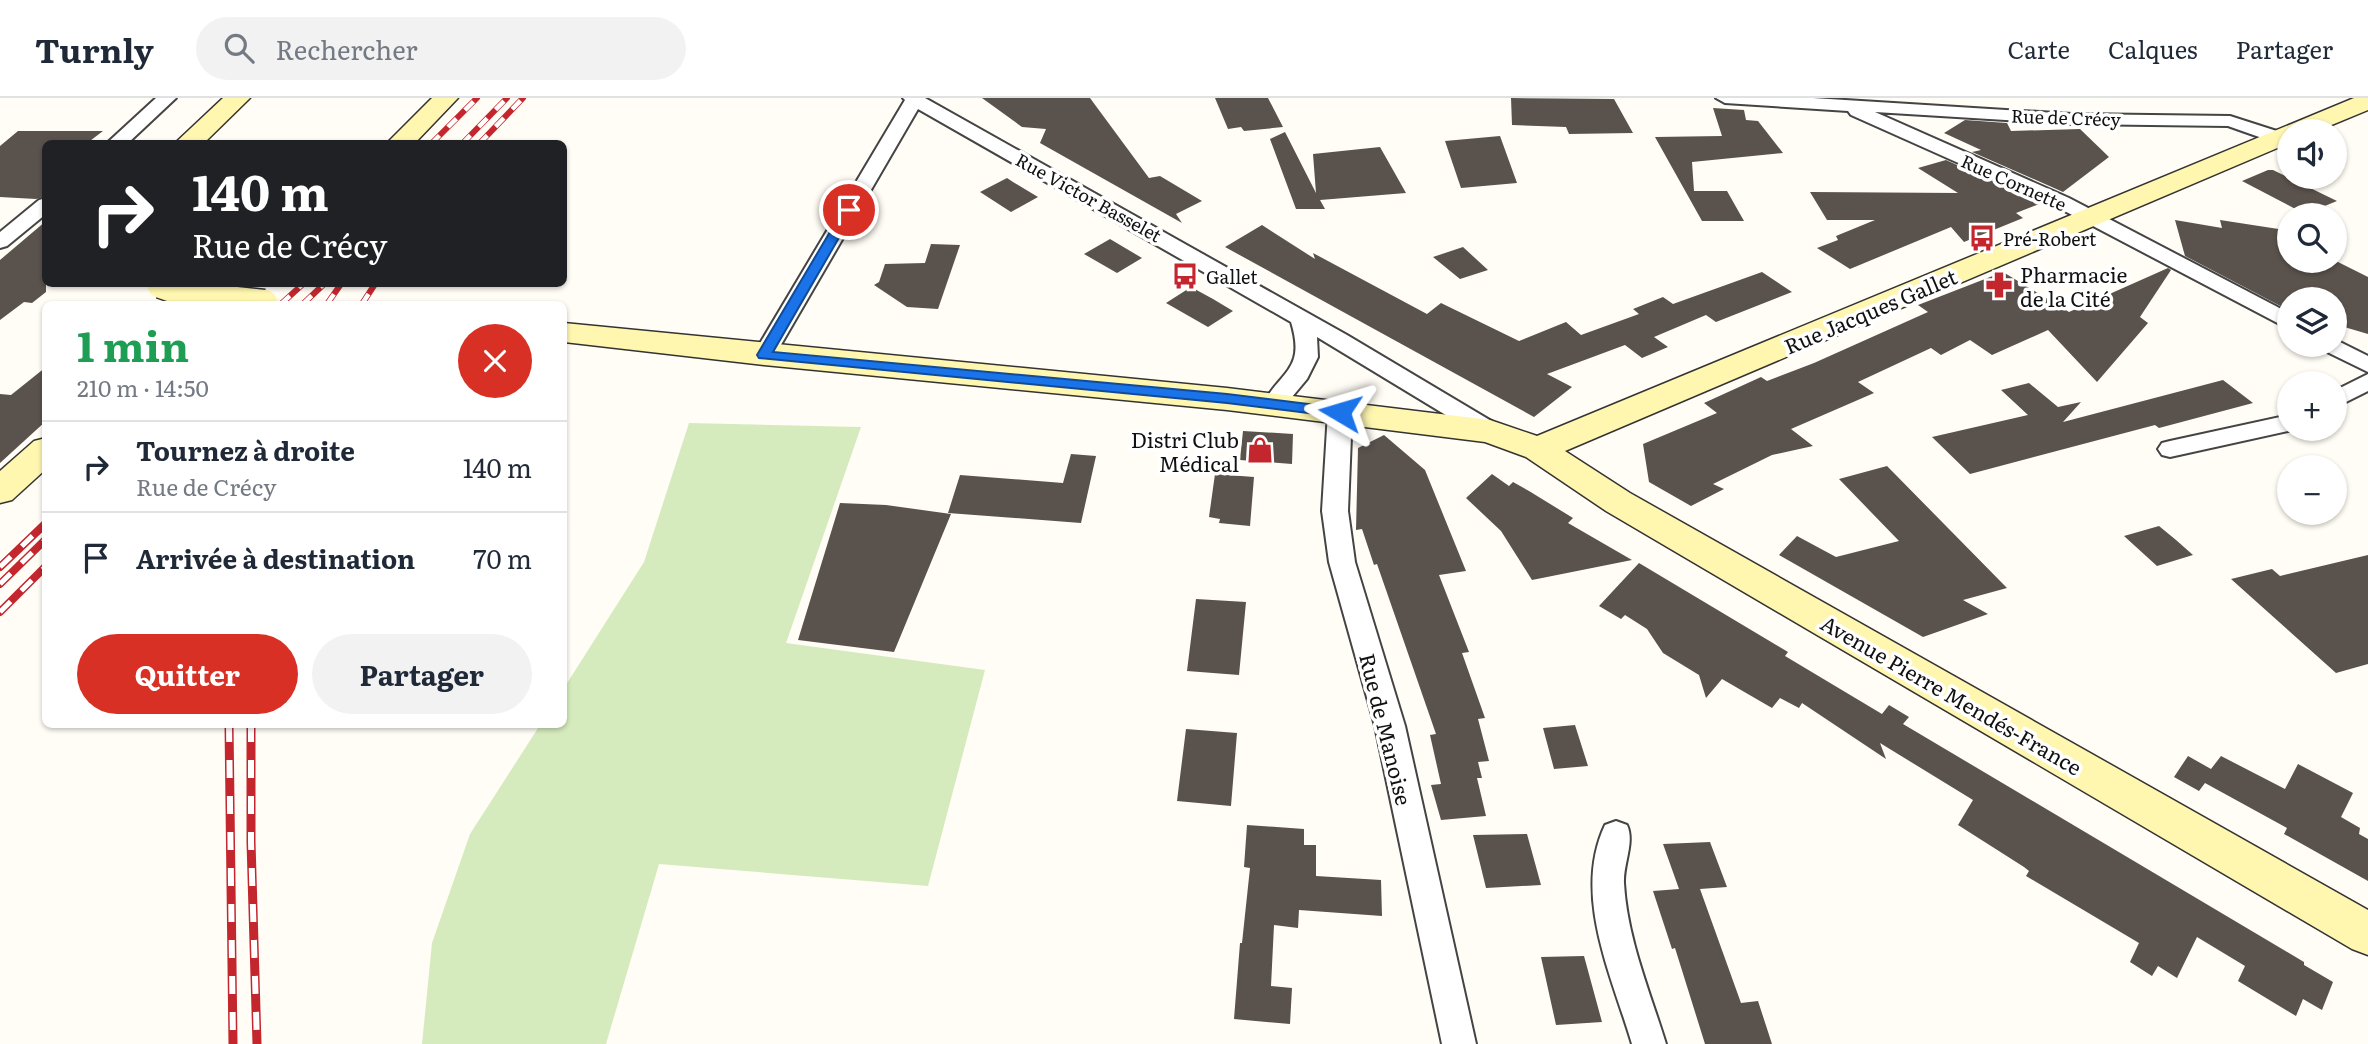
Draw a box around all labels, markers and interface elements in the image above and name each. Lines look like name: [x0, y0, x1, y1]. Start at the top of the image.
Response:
search box: [196, 17, 686, 80]
text: Turnly: [35, 24, 154, 73]
icon: search: [220, 29, 258, 67]
text: Rechercher: [276, 29, 418, 68]
text: Carte: [2007, 31, 2070, 66]
text: Calques: [2108, 31, 2198, 66]
text: Partager: [2236, 31, 2333, 66]
street label: Rue de Crécy: [2011, 102, 2122, 132]
map controls: [2277, 119, 2347, 525]
button: sound: [2277, 119, 2347, 189]
street label: Rue Victor Basselet: [1011, 146, 1168, 249]
street label: Rue Cornette: [1957, 147, 2071, 217]
text: 140 m: [192, 153, 329, 226]
icon: right: [77, 168, 168, 259]
pin: [819, 180, 879, 240]
icon: arrive: [830, 191, 868, 229]
button: search: [2277, 203, 2347, 273]
text: Rue de Crécy: [192, 220, 388, 268]
bus stop icon: Pré-Robert: [1967, 223, 1997, 253]
place label: Pré-Robert: [2003, 225, 2097, 252]
place label: Pharmacie de la Cité: [2020, 258, 2128, 313]
street label: Rue Jacques Gallet: [1779, 259, 1962, 360]
bus stop icon: Gallet: [1170, 261, 1200, 291]
place label: Gallet: [1206, 263, 1258, 290]
pharmacy icon: Pharmacie de la Cité: [1984, 270, 2014, 300]
button: layers: [2277, 287, 2347, 357]
text: 1 min: [77, 313, 189, 375]
button: close: [458, 324, 532, 398]
text: 210 m · 14:50: [77, 370, 209, 404]
button: +: [2277, 371, 2347, 441]
position arrow: [1303, 375, 1377, 449]
place label: Distri Club Médical: [1131, 423, 1239, 478]
text: Tournez à droite: [136, 430, 355, 469]
shop icon: Distri Club Médical: [1245, 435, 1275, 465]
text: 140 m: [463, 447, 532, 486]
icon: right: [77, 448, 115, 486]
button: −: [2277, 455, 2347, 525]
text: Rue de Crécy: [136, 469, 277, 503]
text: Arrivée à destination: [136, 538, 415, 577]
text: 70 m: [473, 538, 532, 577]
icon: arrive: [77, 539, 115, 577]
street label: Avenue Pierre Mendés-France: [1816, 606, 2088, 782]
button: Quitter: [77, 634, 298, 714]
button: Partager: [312, 634, 532, 714]
street label: Rue de Manoise: [1353, 650, 1421, 808]

